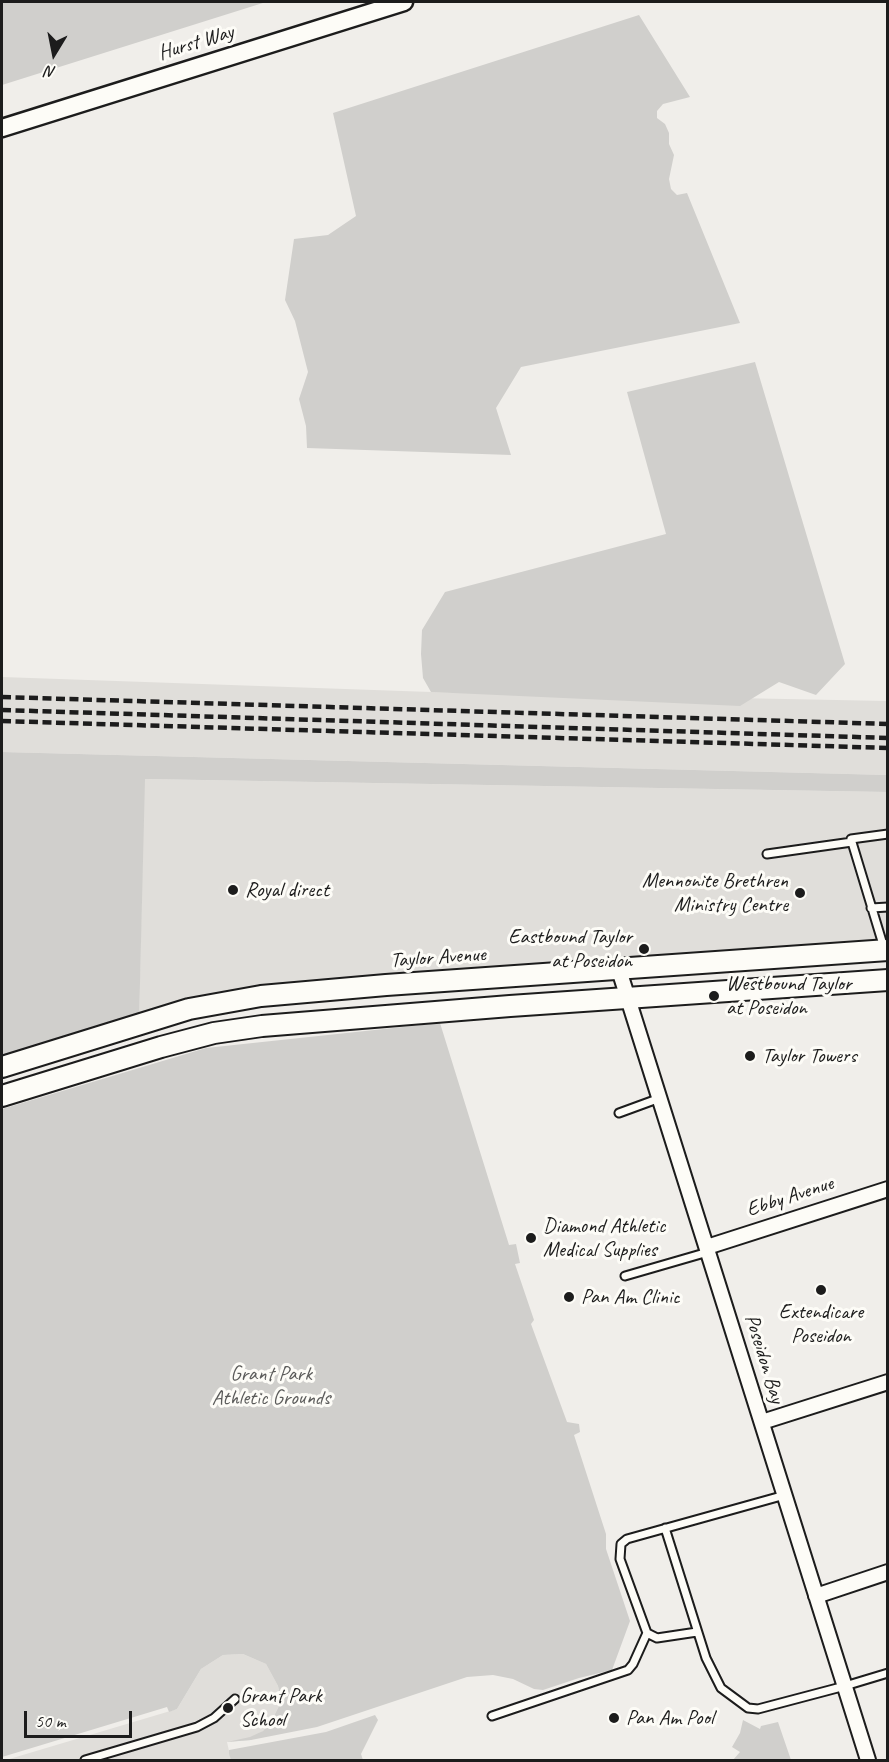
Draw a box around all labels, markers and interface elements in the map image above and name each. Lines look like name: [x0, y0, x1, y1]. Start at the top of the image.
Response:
street label: Hurst Way: [155, 20, 237, 66]
north arrow: [24, 24, 84, 84]
text: N: [44, 61, 57, 82]
place label: Mennonite Brethren Ministry Centre: [642, 868, 788, 918]
place label: Royal direct: [245, 877, 329, 903]
marker: Royal direct: [226, 883, 240, 897]
marker: Mennonite Brethren Ministry Centre: [793, 886, 807, 900]
place label: Eastbound Taylor at Poseidon: [508, 924, 632, 974]
street label: Taylor Avenue: [389, 942, 487, 974]
marker: Eastbound Taylor at Poseidon: [637, 942, 651, 956]
place label: Westbound Taylor at Poseidon: [726, 971, 852, 1021]
marker: Westbound Taylor at Poseidon: [707, 989, 721, 1003]
place label: Taylor Towers: [762, 1043, 857, 1069]
marker: Taylor Towers: [743, 1049, 757, 1063]
street label: Ebby Avenue: [743, 1171, 837, 1223]
place label: Diamond Athletic Medical Supplies: [543, 1213, 665, 1263]
marker: Diamond Athletic Medical Supplies: [524, 1231, 538, 1245]
marker: Extendicare Poseidon: [814, 1283, 828, 1297]
place label: Pan Am Clinic: [581, 1284, 680, 1310]
marker: Pan Am Clinic: [562, 1290, 576, 1304]
place label: Extendicare Poseidon: [779, 1299, 863, 1349]
street label: Poseidon Bay: [739, 1312, 789, 1406]
park label: Grant Park Athletic Grounds: [212, 1361, 330, 1411]
place label: Grant Park School: [240, 1683, 322, 1733]
scale bar: [27, 1699, 135, 1737]
marker: Grant Park School: [221, 1701, 235, 1715]
place label: Pan Am Pool: [626, 1705, 713, 1731]
text: 50 m: [35, 1710, 66, 1732]
marker: Pan Am Pool: [607, 1711, 621, 1725]

